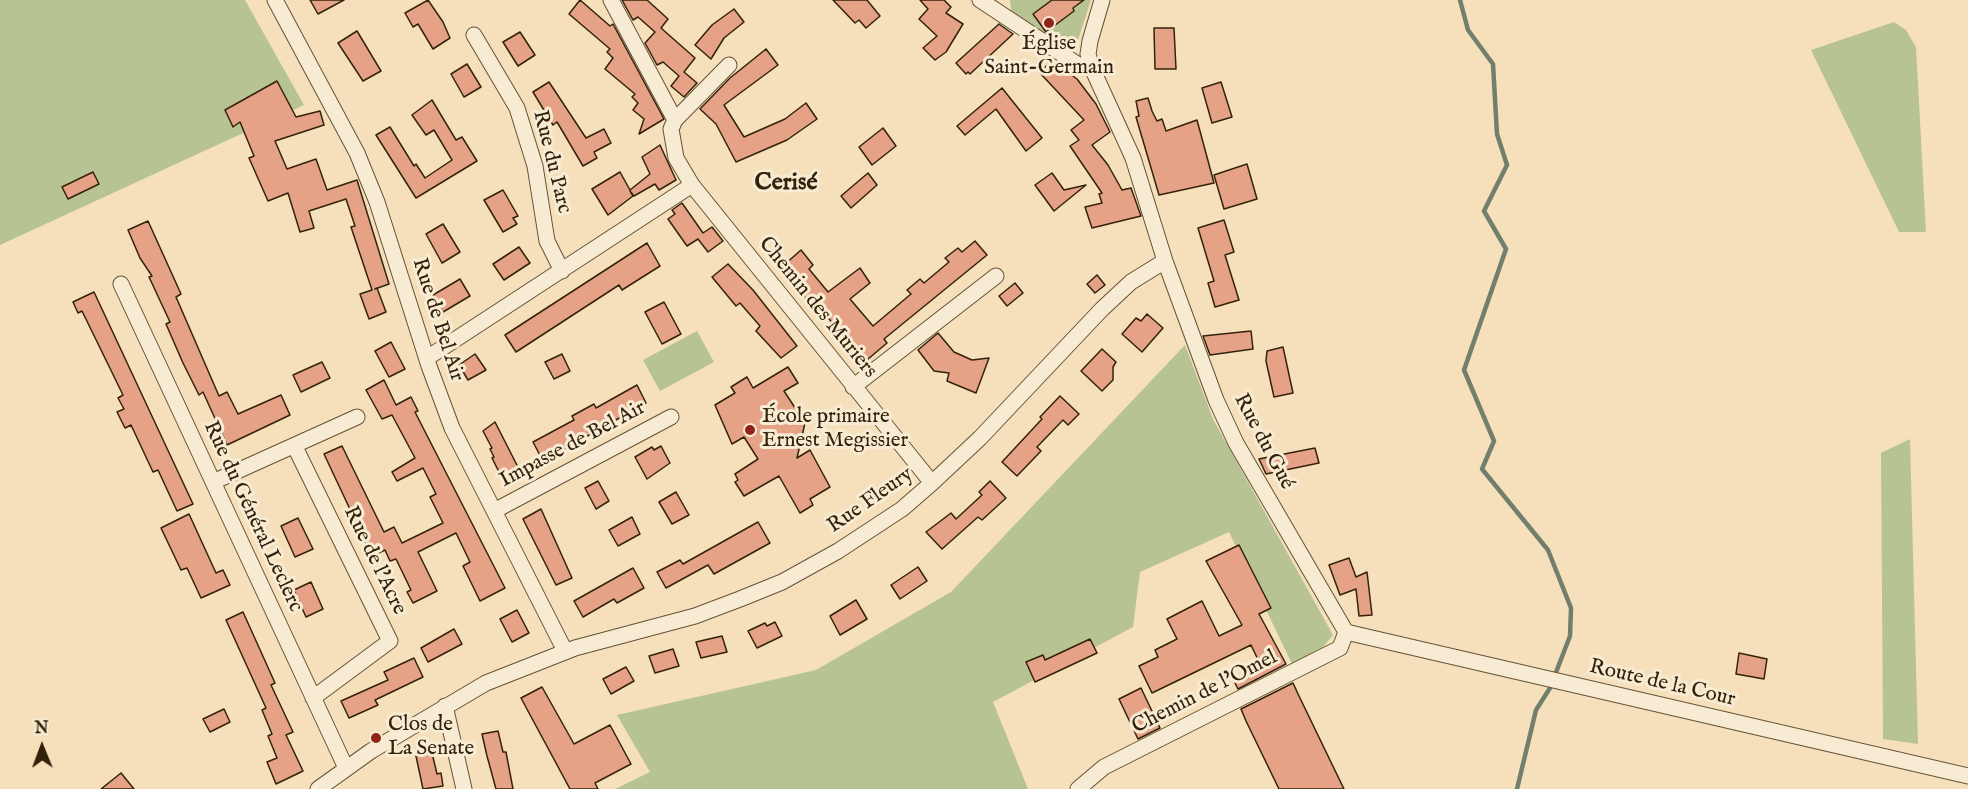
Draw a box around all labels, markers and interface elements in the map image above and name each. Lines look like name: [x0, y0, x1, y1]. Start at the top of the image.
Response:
marker: Église Saint-Germain: [1042, 16, 1056, 30]
place label: Église Saint-Germain: [984, 32, 1114, 82]
street label: Rue du Parc: [526, 108, 576, 216]
district label: Cerisé: [755, 170, 817, 198]
street label: Chemin des Muriers: [752, 232, 882, 384]
street label: Rue de Bel Air: [405, 255, 469, 385]
street label: Rue du Gué: [1227, 390, 1299, 494]
street label: Impasse de Bel Air: [496, 396, 650, 494]
place label: École primaire Ernest Megissier: [762, 405, 908, 455]
street label: Rue du Général Leclerc: [197, 418, 307, 616]
marker: École primaire Ernest Megissier: [743, 423, 757, 437]
street label: Rue Fleury: [823, 462, 919, 540]
street label: Rue de l'Acre: [337, 503, 411, 619]
street label: Chemin de l'Omel: [1128, 646, 1282, 740]
street label: Route de la Cour: [1587, 655, 1737, 713]
place label: Clos de La Senate: [388, 713, 474, 763]
north arrow: [12, 717, 72, 777]
text: N: [35, 719, 49, 739]
marker: Clos de La Senate: [369, 731, 383, 745]

